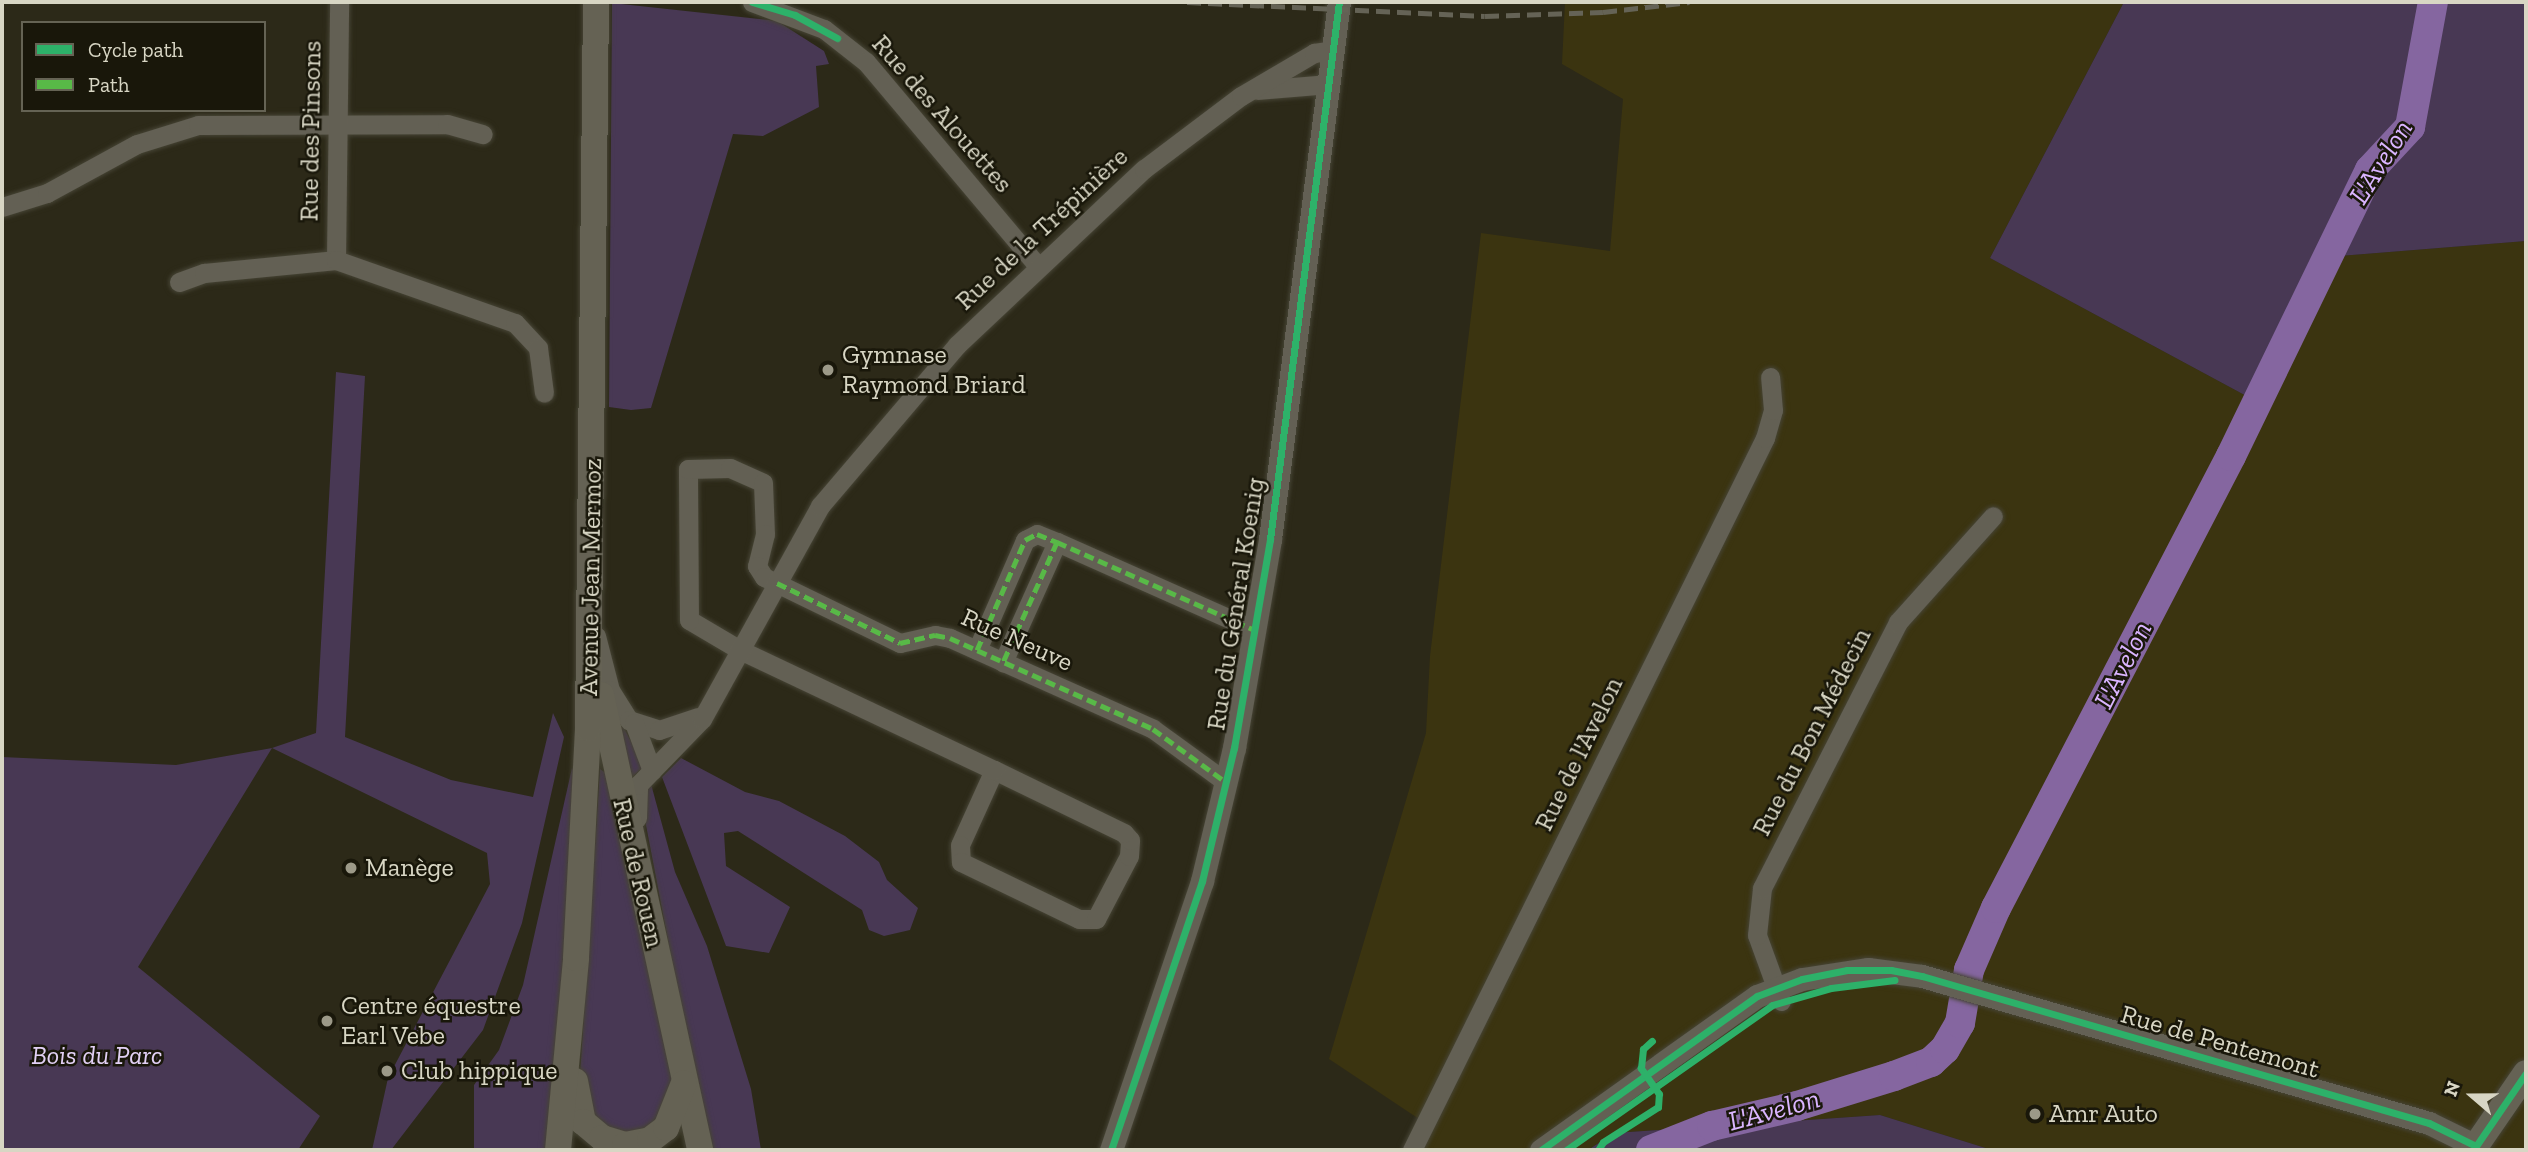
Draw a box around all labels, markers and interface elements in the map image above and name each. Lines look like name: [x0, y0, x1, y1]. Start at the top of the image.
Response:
legend: [21, 21, 266, 112]
street label: Rue des Alouettes: [865, 29, 1019, 199]
text: Cycle path: [88, 37, 183, 62]
street label: Rue des Pinsons: [294, 40, 328, 222]
text: Path: [88, 72, 130, 97]
water label: L'Avelon: [2342, 114, 2420, 210]
street label: Rue de la Trépinière: [949, 141, 1135, 317]
place label: Gymnase Raymond Briard: [842, 339, 1026, 400]
marker: Gymnase Raymond Briard: [820, 362, 836, 378]
street label: Avenue Jean Mermoz: [573, 458, 609, 696]
street label: Rue du Général Koenig: [1201, 475, 1271, 733]
street label: Rue Neuve: [956, 602, 1078, 678]
water label: L'Avelon: [2087, 616, 2159, 714]
street label: Rue du Bon Médecin: [1746, 623, 1878, 841]
street label: Rue de l'Avelon: [1528, 672, 1630, 836]
street label: Rue de Rouen: [606, 795, 670, 951]
place label: Manège: [365, 852, 454, 884]
marker: Manège: [343, 860, 359, 876]
place label: Centre équestre Earl Vebe: [341, 990, 521, 1052]
street label: Rue de Pentemont: [2117, 999, 2323, 1085]
marker: Centre équestre Earl Vebe: [319, 1013, 335, 1029]
park label: Bois du Parc: [31, 1040, 163, 1072]
place label: Club hippique: [401, 1055, 557, 1087]
north arrow: [2437, 1061, 2507, 1131]
marker: Club hippique: [379, 1063, 395, 1079]
text: N: [2439, 1078, 2465, 1099]
water label: L'Avelon: [1725, 1082, 1823, 1138]
place label: Amr Auto: [2049, 1098, 2159, 1130]
marker: Amr Auto: [2027, 1106, 2043, 1122]

